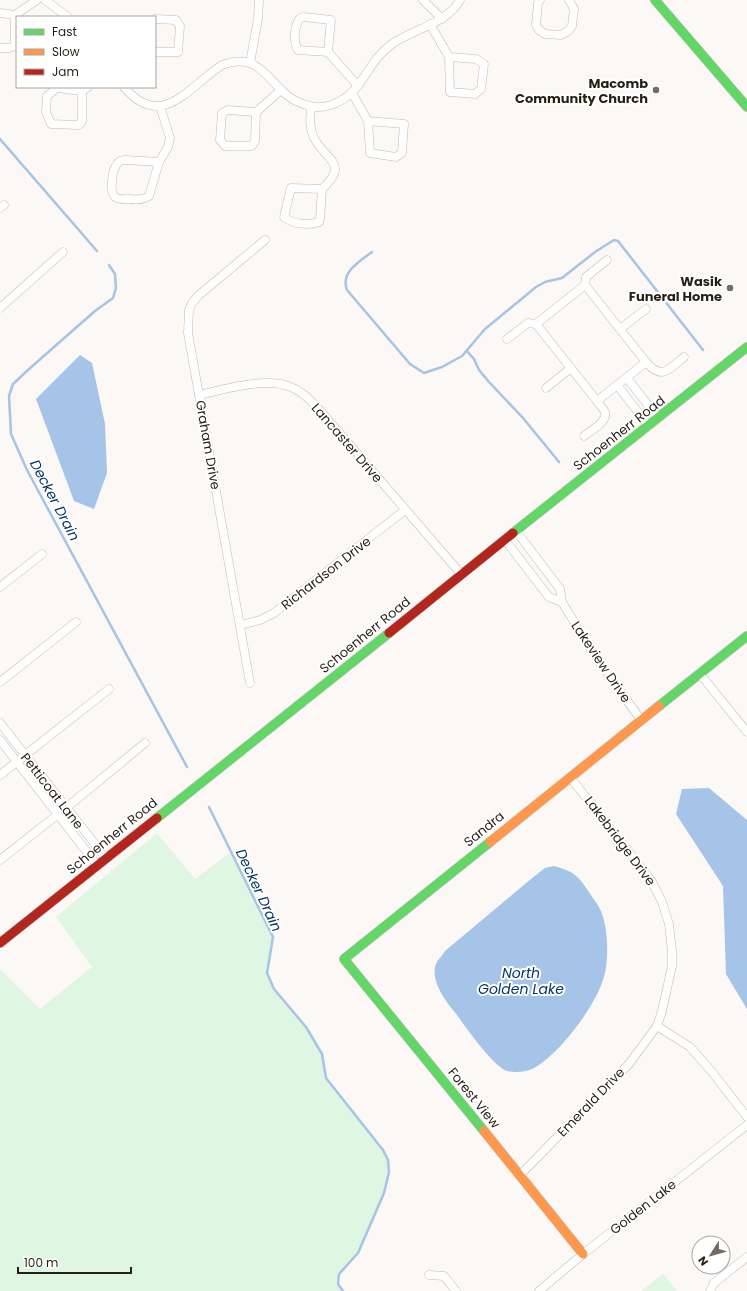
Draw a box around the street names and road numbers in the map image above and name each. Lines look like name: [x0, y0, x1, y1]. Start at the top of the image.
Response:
street label: Schoenherr Road: [569, 391, 669, 475]
street label: Graham Drive: [191, 399, 225, 491]
street label: Lancaster Drive: [307, 399, 387, 487]
street label: Richardson Drive: [277, 532, 375, 614]
street label: Schoenherr Road: [316, 592, 414, 678]
street label: Lakeview Drive: [567, 618, 635, 706]
street label: Petticoat Lane: [16, 749, 88, 833]
street label: Lakebridge Drive: [580, 792, 660, 890]
street label: Schoenherr Road: [63, 793, 161, 879]
street label: Sandra: [460, 807, 508, 851]
street label: Forest View: [443, 1063, 505, 1133]
street label: Emerald Drive: [553, 1063, 629, 1141]
street label: Golden Lake: [606, 1175, 680, 1239]

